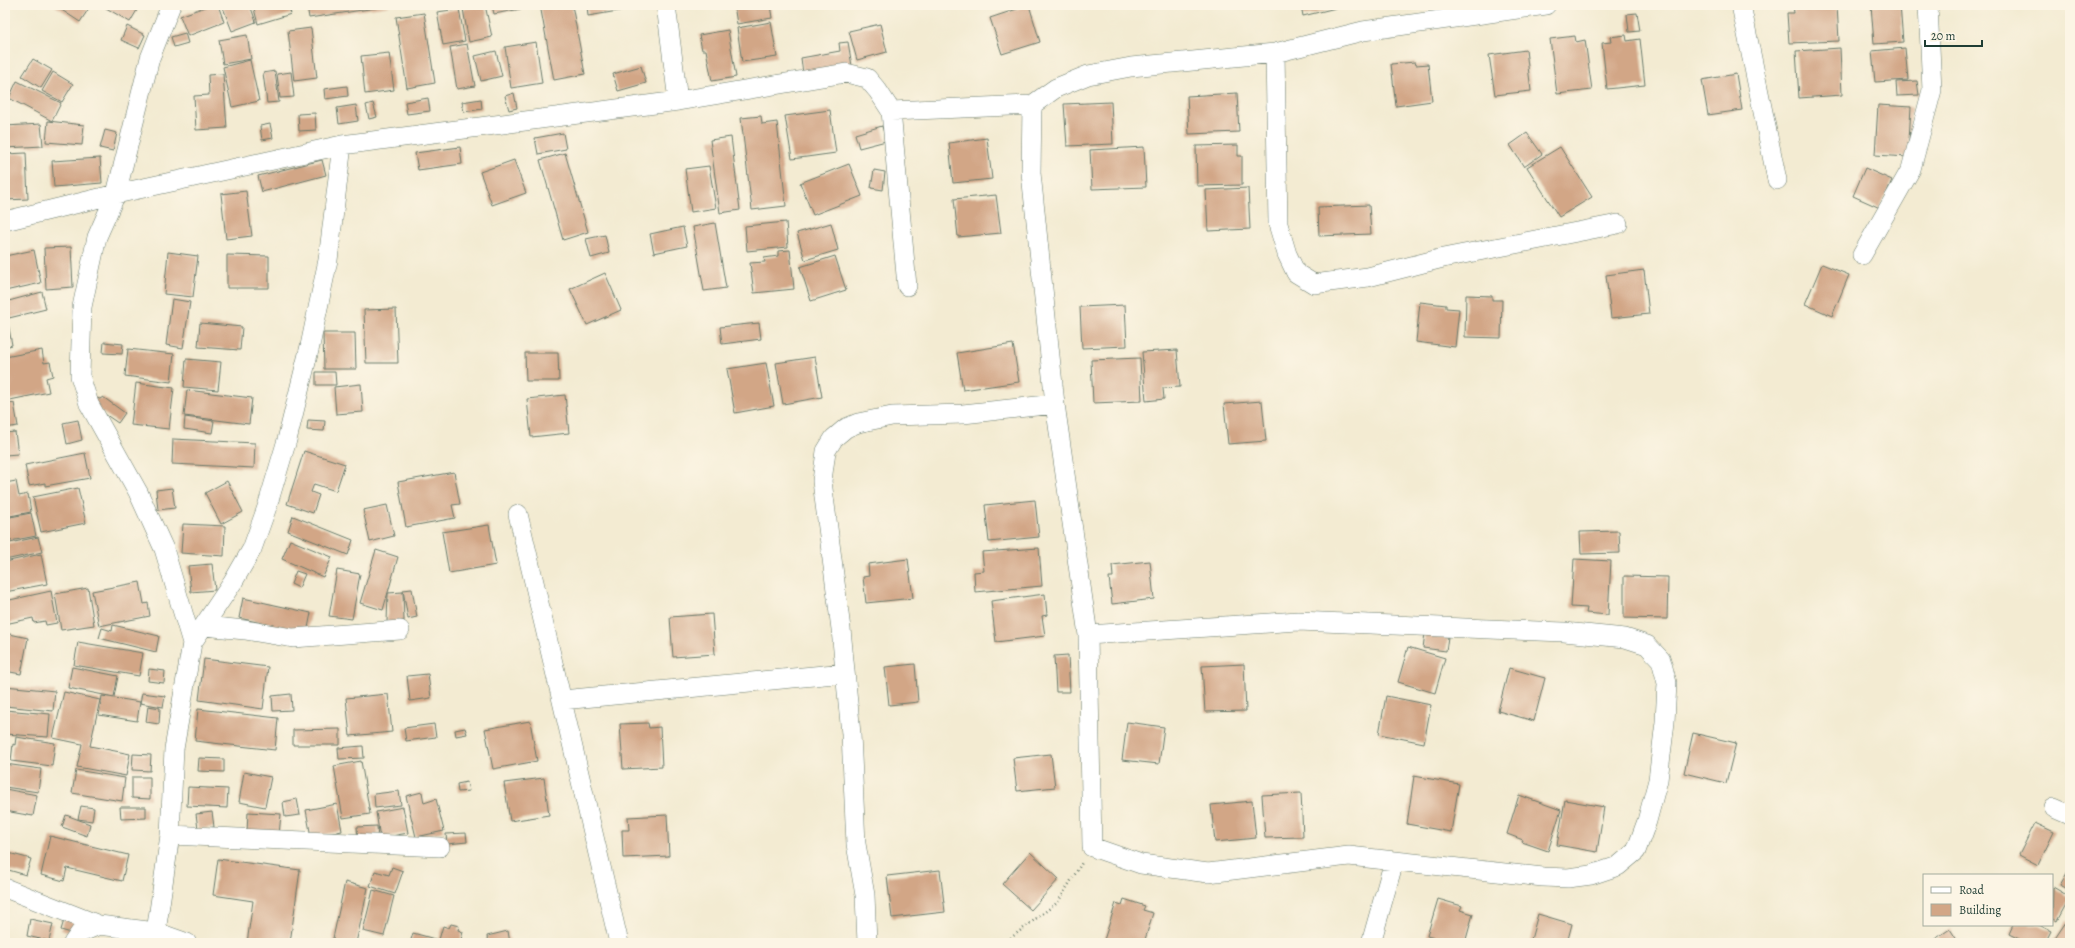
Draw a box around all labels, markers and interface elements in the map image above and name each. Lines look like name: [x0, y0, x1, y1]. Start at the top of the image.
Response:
scale bar: [1925, 22, 1982, 48]
text: 20 m: [1931, 28, 1955, 44]
legend: [1923, 874, 2053, 926]
text: Road: [1959, 882, 1985, 898]
text: Building: [1959, 902, 2001, 918]

